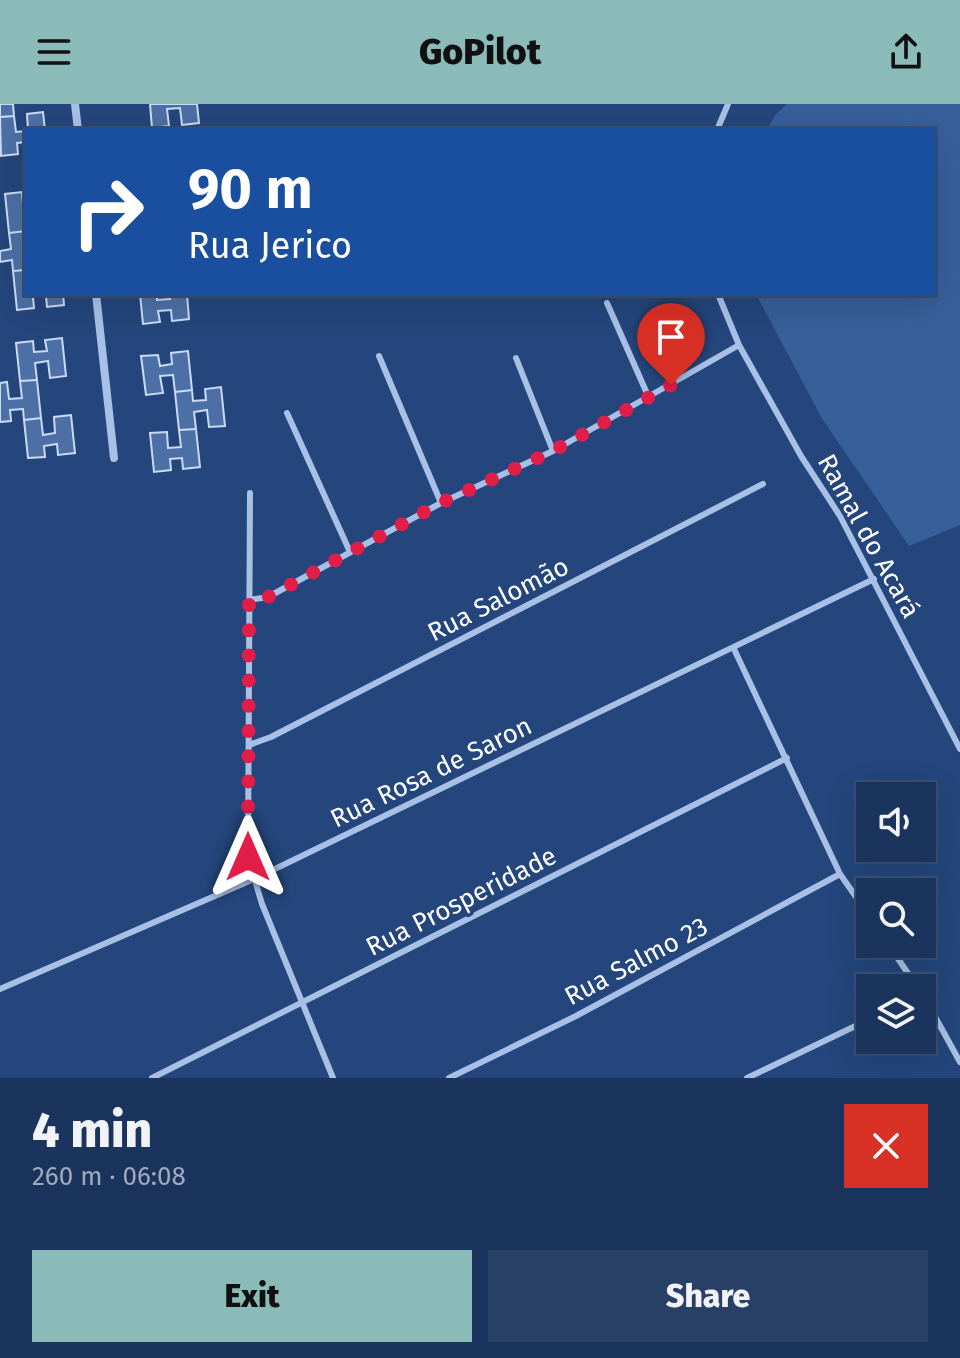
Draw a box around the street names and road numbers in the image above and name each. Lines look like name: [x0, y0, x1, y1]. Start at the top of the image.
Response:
street label: Ramal do Acará: [811, 449, 926, 624]
street label: Rua Salomão: [422, 551, 574, 648]
street label: Rua Rosa de Saron: [326, 710, 537, 835]
street label: Rua Prosperidade: [361, 840, 562, 963]
street label: Rua Salmo 23: [559, 911, 713, 1012]

